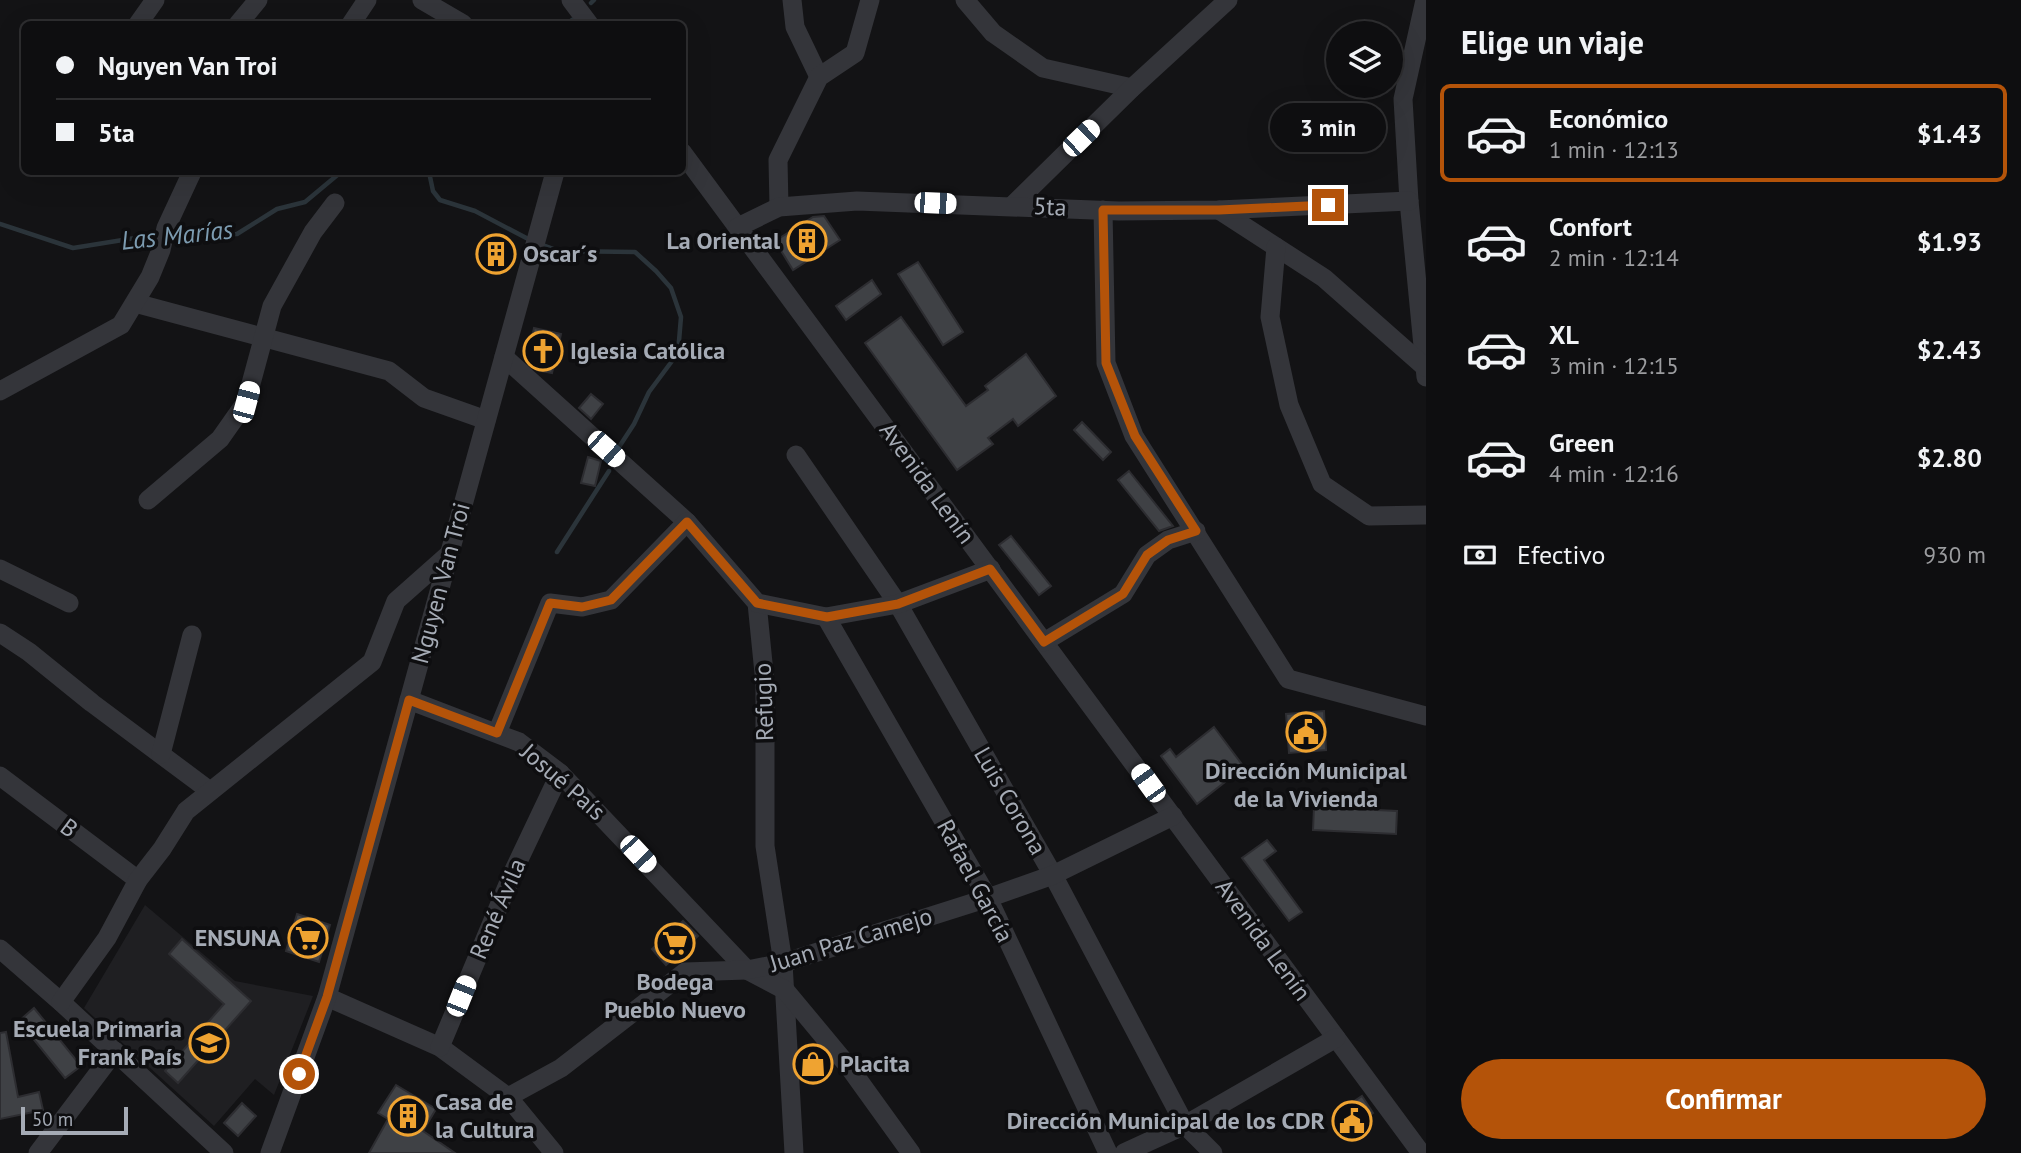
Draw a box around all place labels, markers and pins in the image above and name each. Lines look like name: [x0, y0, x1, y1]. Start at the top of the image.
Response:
building icon: La Oriental: [786, 220, 828, 262]
place label: La Oriental: [666, 225, 781, 256]
building icon: Oscar´s: [475, 233, 517, 275]
place label: Oscar´s: [523, 238, 597, 269]
church icon: Iglesia Católica: [522, 330, 564, 372]
place label: Iglesia Católica: [570, 335, 725, 366]
public building icon: Dirección Municipal de la Vivienda: [1285, 711, 1327, 753]
place label: Dirección Municipal de la Vivienda: [1205, 755, 1408, 814]
supermarket icon: ENSUNA: [287, 917, 329, 959]
place label: ENSUNA: [195, 922, 281, 953]
supermarket icon: Bodega Pueblo Nuevo: [654, 922, 696, 964]
place label: Bodega Pueblo Nuevo: [604, 966, 746, 1025]
place label: Escuela Primaria Frank País: [13, 1013, 182, 1072]
school or university icon: Escuela Primaria Frank País: [188, 1022, 230, 1064]
shop icon: Placita: [792, 1043, 834, 1085]
place label: Placita: [840, 1048, 910, 1079]
place label: Casa de la Cultura: [435, 1086, 534, 1145]
building icon: Casa de la Cultura: [387, 1095, 429, 1137]
public building icon: Dirección Municipal de los CDR: [1331, 1100, 1373, 1142]
place label: Dirección Municipal de los CDR: [1007, 1105, 1326, 1136]

